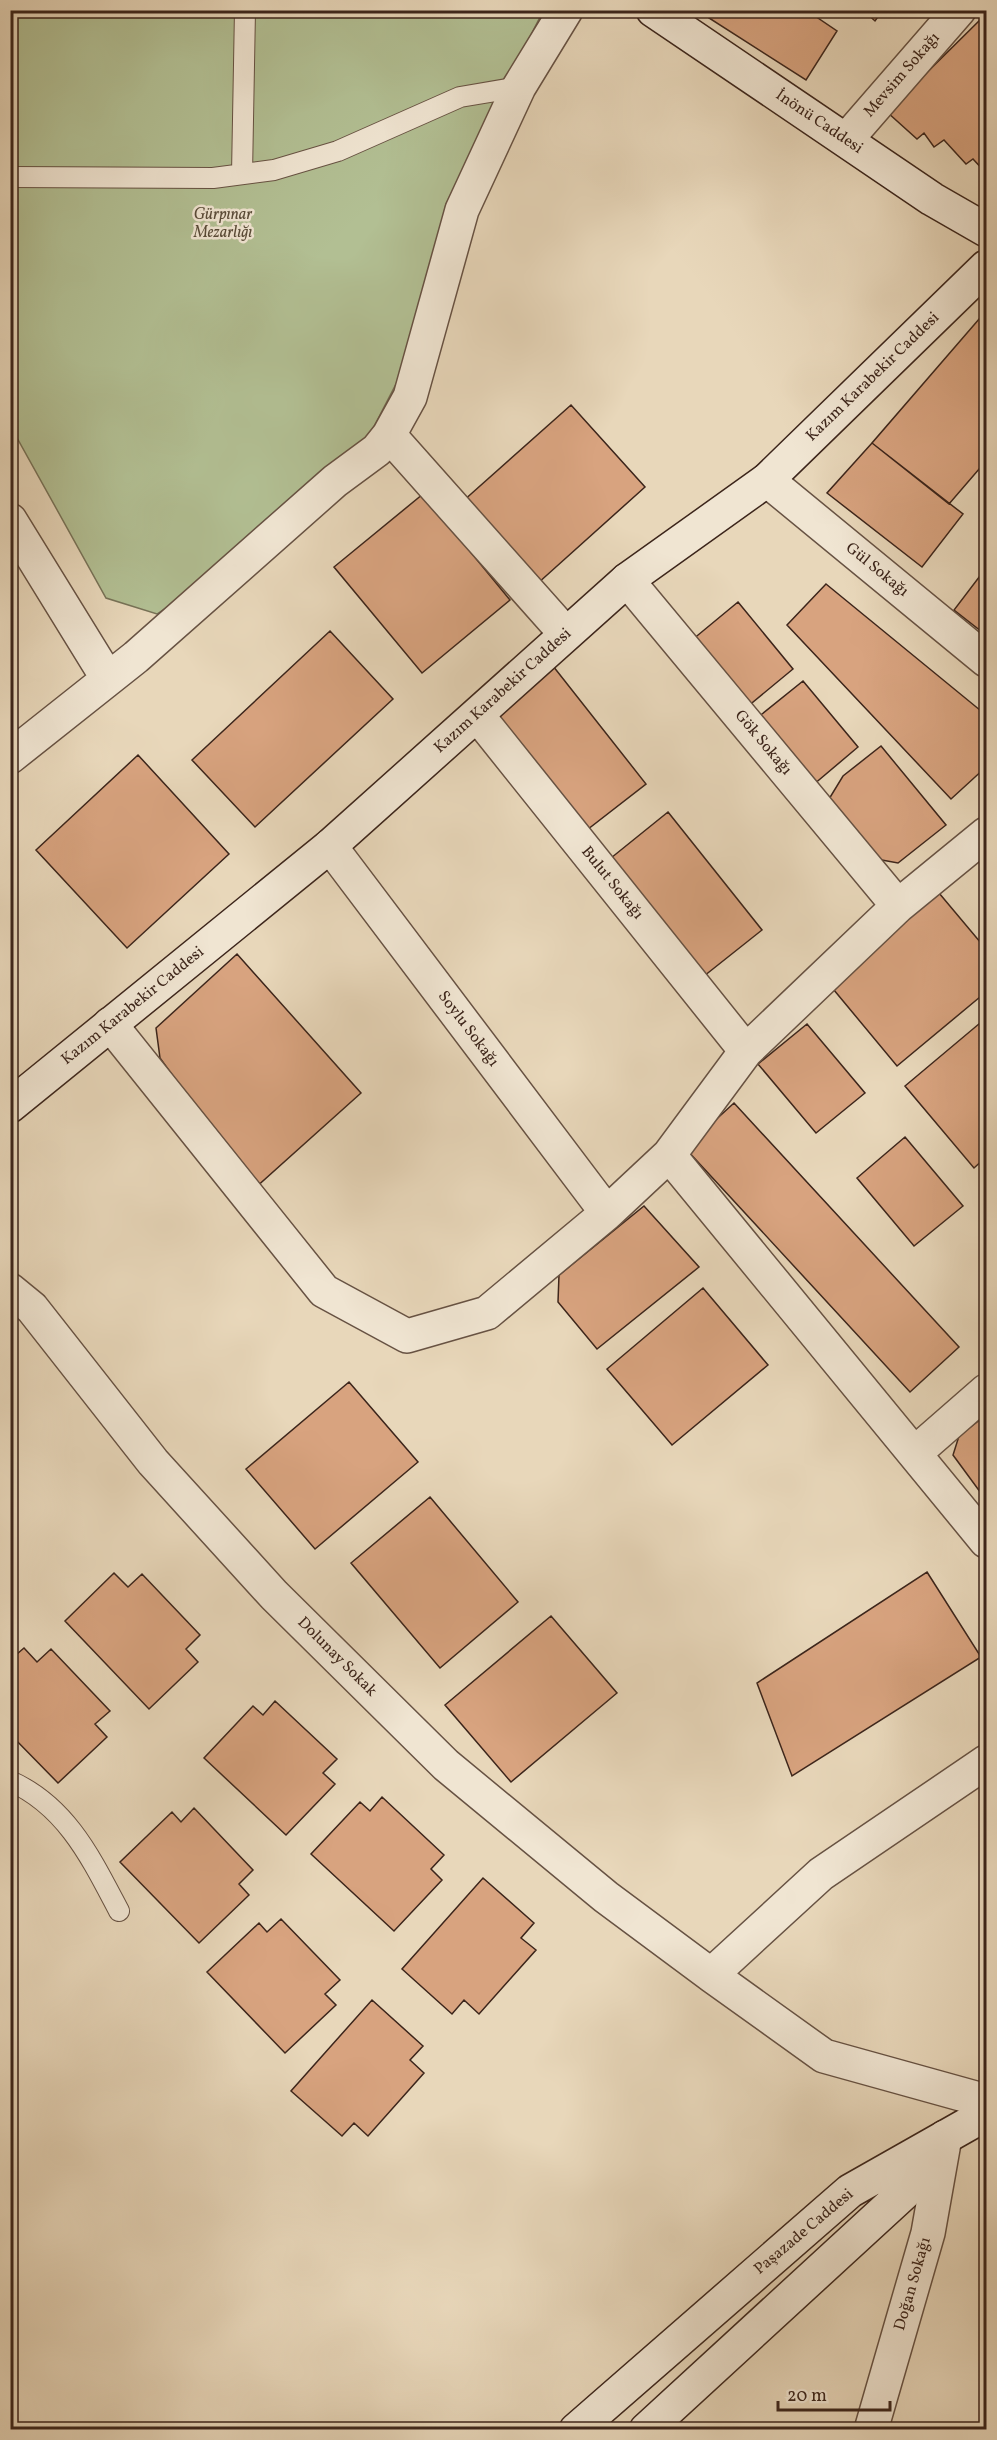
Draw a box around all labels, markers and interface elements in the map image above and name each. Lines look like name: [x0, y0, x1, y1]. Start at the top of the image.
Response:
street label: Mevsim Sokağı: [859, 28, 945, 122]
street label: İnönü Caddesi: [771, 85, 867, 160]
park label: Gürpınar Mezarlığı: [193, 204, 253, 244]
street label: Kazım Karabekir Caddesi: [801, 307, 945, 447]
street label: Gül Sokağı: [841, 538, 913, 602]
street label: Kazım Karabekir Caddesi: [430, 623, 577, 759]
street label: Gök Sokağı: [729, 706, 797, 780]
street label: Bulut Sokağı: [576, 842, 649, 924]
street label: Kazım Karabekir Caddesi: [57, 941, 209, 1071]
street label: Soylu Sokağı: [432, 987, 504, 1072]
street label: Dolunay Sokak: [292, 1612, 382, 1702]
street label: Paşazade Caddesi: [750, 2184, 859, 2280]
street label: Doğan Sokağı: [889, 2235, 937, 2333]
scale bar: [778, 2374, 890, 2412]
text: 20 m: [787, 2384, 827, 2409]

